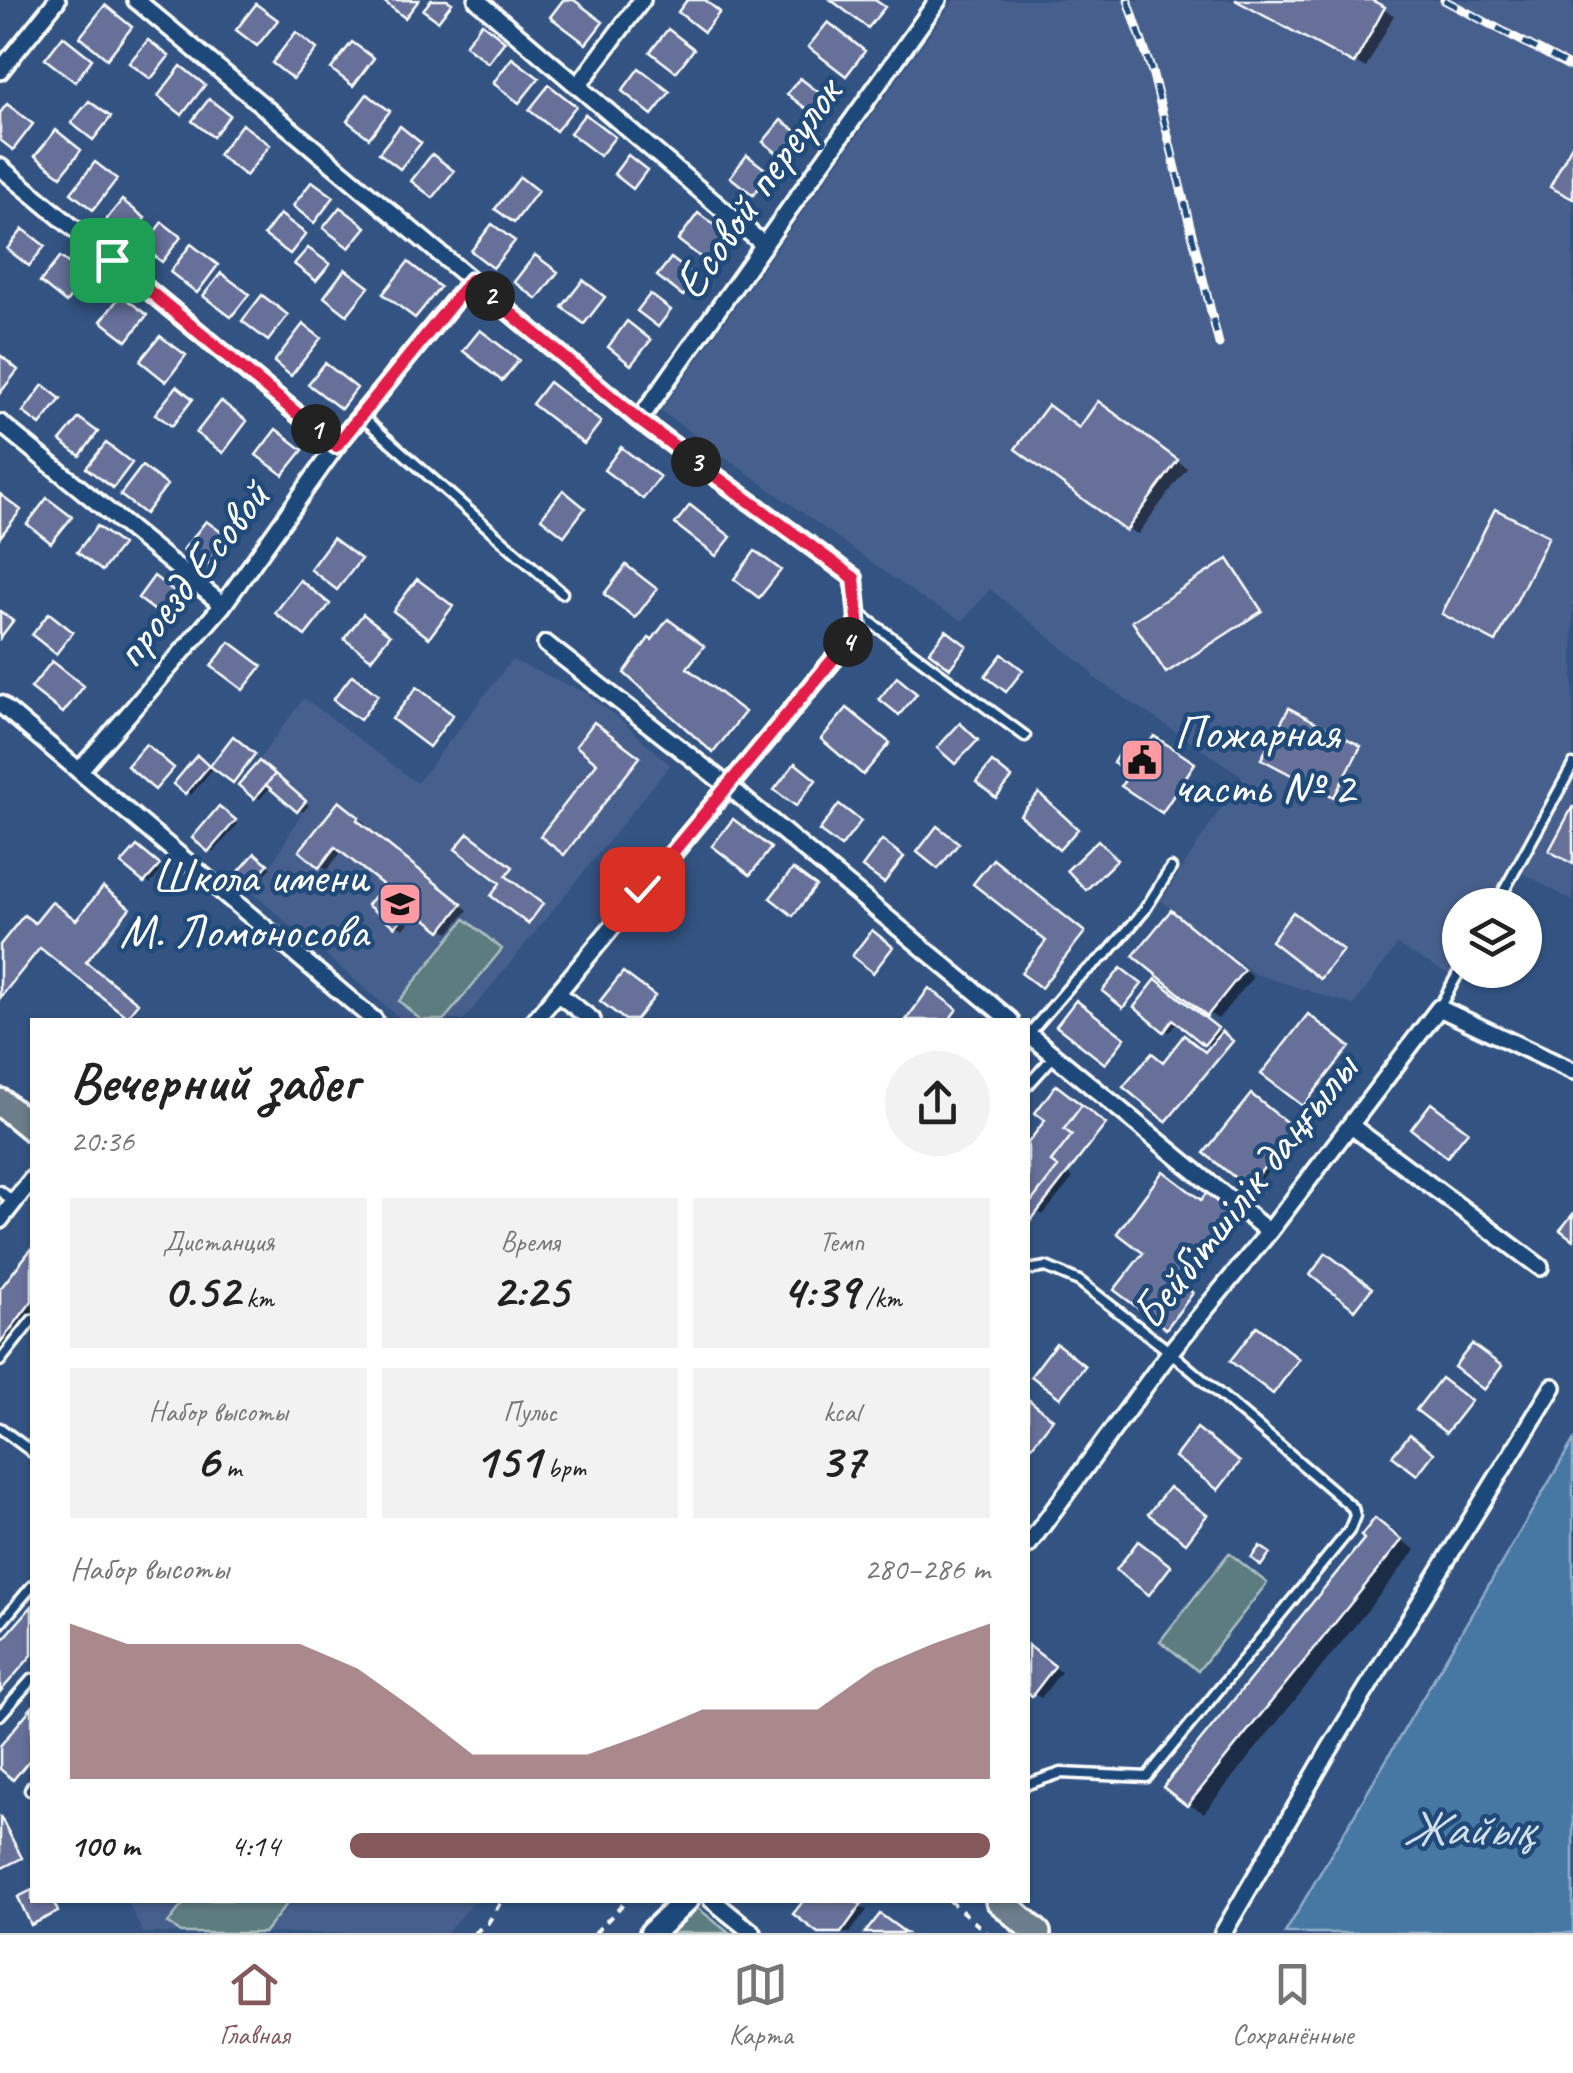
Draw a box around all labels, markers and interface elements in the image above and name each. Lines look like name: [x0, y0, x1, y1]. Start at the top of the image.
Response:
street label: Есовой переулок: [659, 63, 857, 310]
pin: [70, 218, 155, 303]
icon: arrive: [85, 233, 140, 288]
pin: 2: [465, 271, 515, 321]
text: 2: [484, 278, 496, 313]
pin: 1: [291, 404, 341, 454]
text: 1: [310, 411, 322, 446]
pin: 3: [671, 437, 721, 487]
text: 3: [690, 444, 702, 479]
street label: проезд Есовой: [99, 465, 285, 680]
pin: 4: [823, 617, 873, 667]
text: 4: [842, 624, 854, 659]
place label: Пожарная часть № 2: [1174, 702, 1358, 817]
public building icon: Пожарная часть № 2: [1119, 737, 1165, 783]
place label: Школа имени М. Ломоносова: [120, 846, 371, 961]
pin: [600, 847, 685, 932]
icon: check: [615, 862, 670, 917]
school or university icon: Школа имени М. Ломоносова: [377, 881, 423, 927]
map controls: [1442, 888, 1542, 988]
button: layers: [1442, 888, 1542, 988]
street label: Бейбітшілік даңғылы: [1118, 1038, 1373, 1341]
text: Вечерний забег: [70, 1047, 358, 1117]
button: share: [885, 1051, 990, 1156]
text: 20:36: [70, 1120, 134, 1161]
text: Дистанция: [162, 1224, 274, 1259]
text: Время: [500, 1224, 560, 1259]
text: Темп: [819, 1224, 864, 1259]
text: 0.52: [163, 1259, 240, 1322]
text: 2:25: [492, 1259, 568, 1322]
text: 4:39: [782, 1259, 858, 1322]
text: km: [240, 1280, 274, 1315]
text: /km: [858, 1280, 902, 1315]
text: Набор высоты: [149, 1394, 288, 1429]
text: Пульс: [503, 1394, 557, 1429]
text: kcal: [823, 1394, 860, 1429]
text: 6: [195, 1429, 219, 1492]
text: 151: [474, 1429, 541, 1492]
text: 37: [819, 1429, 864, 1492]
text: m: [219, 1450, 241, 1485]
text: bpm: [541, 1450, 586, 1485]
text: Набор высоты: [70, 1548, 229, 1589]
text: 280–286 m: [864, 1548, 990, 1589]
water label: Жайық: [1403, 1797, 1539, 1860]
text: 100 m: [70, 1825, 139, 1866]
text: 4:14: [230, 1825, 280, 1866]
tab: Главная: [220, 1957, 290, 2052]
tab: Карта: [729, 1957, 793, 2052]
tab: Сохранённые: [1232, 1957, 1353, 2052]

